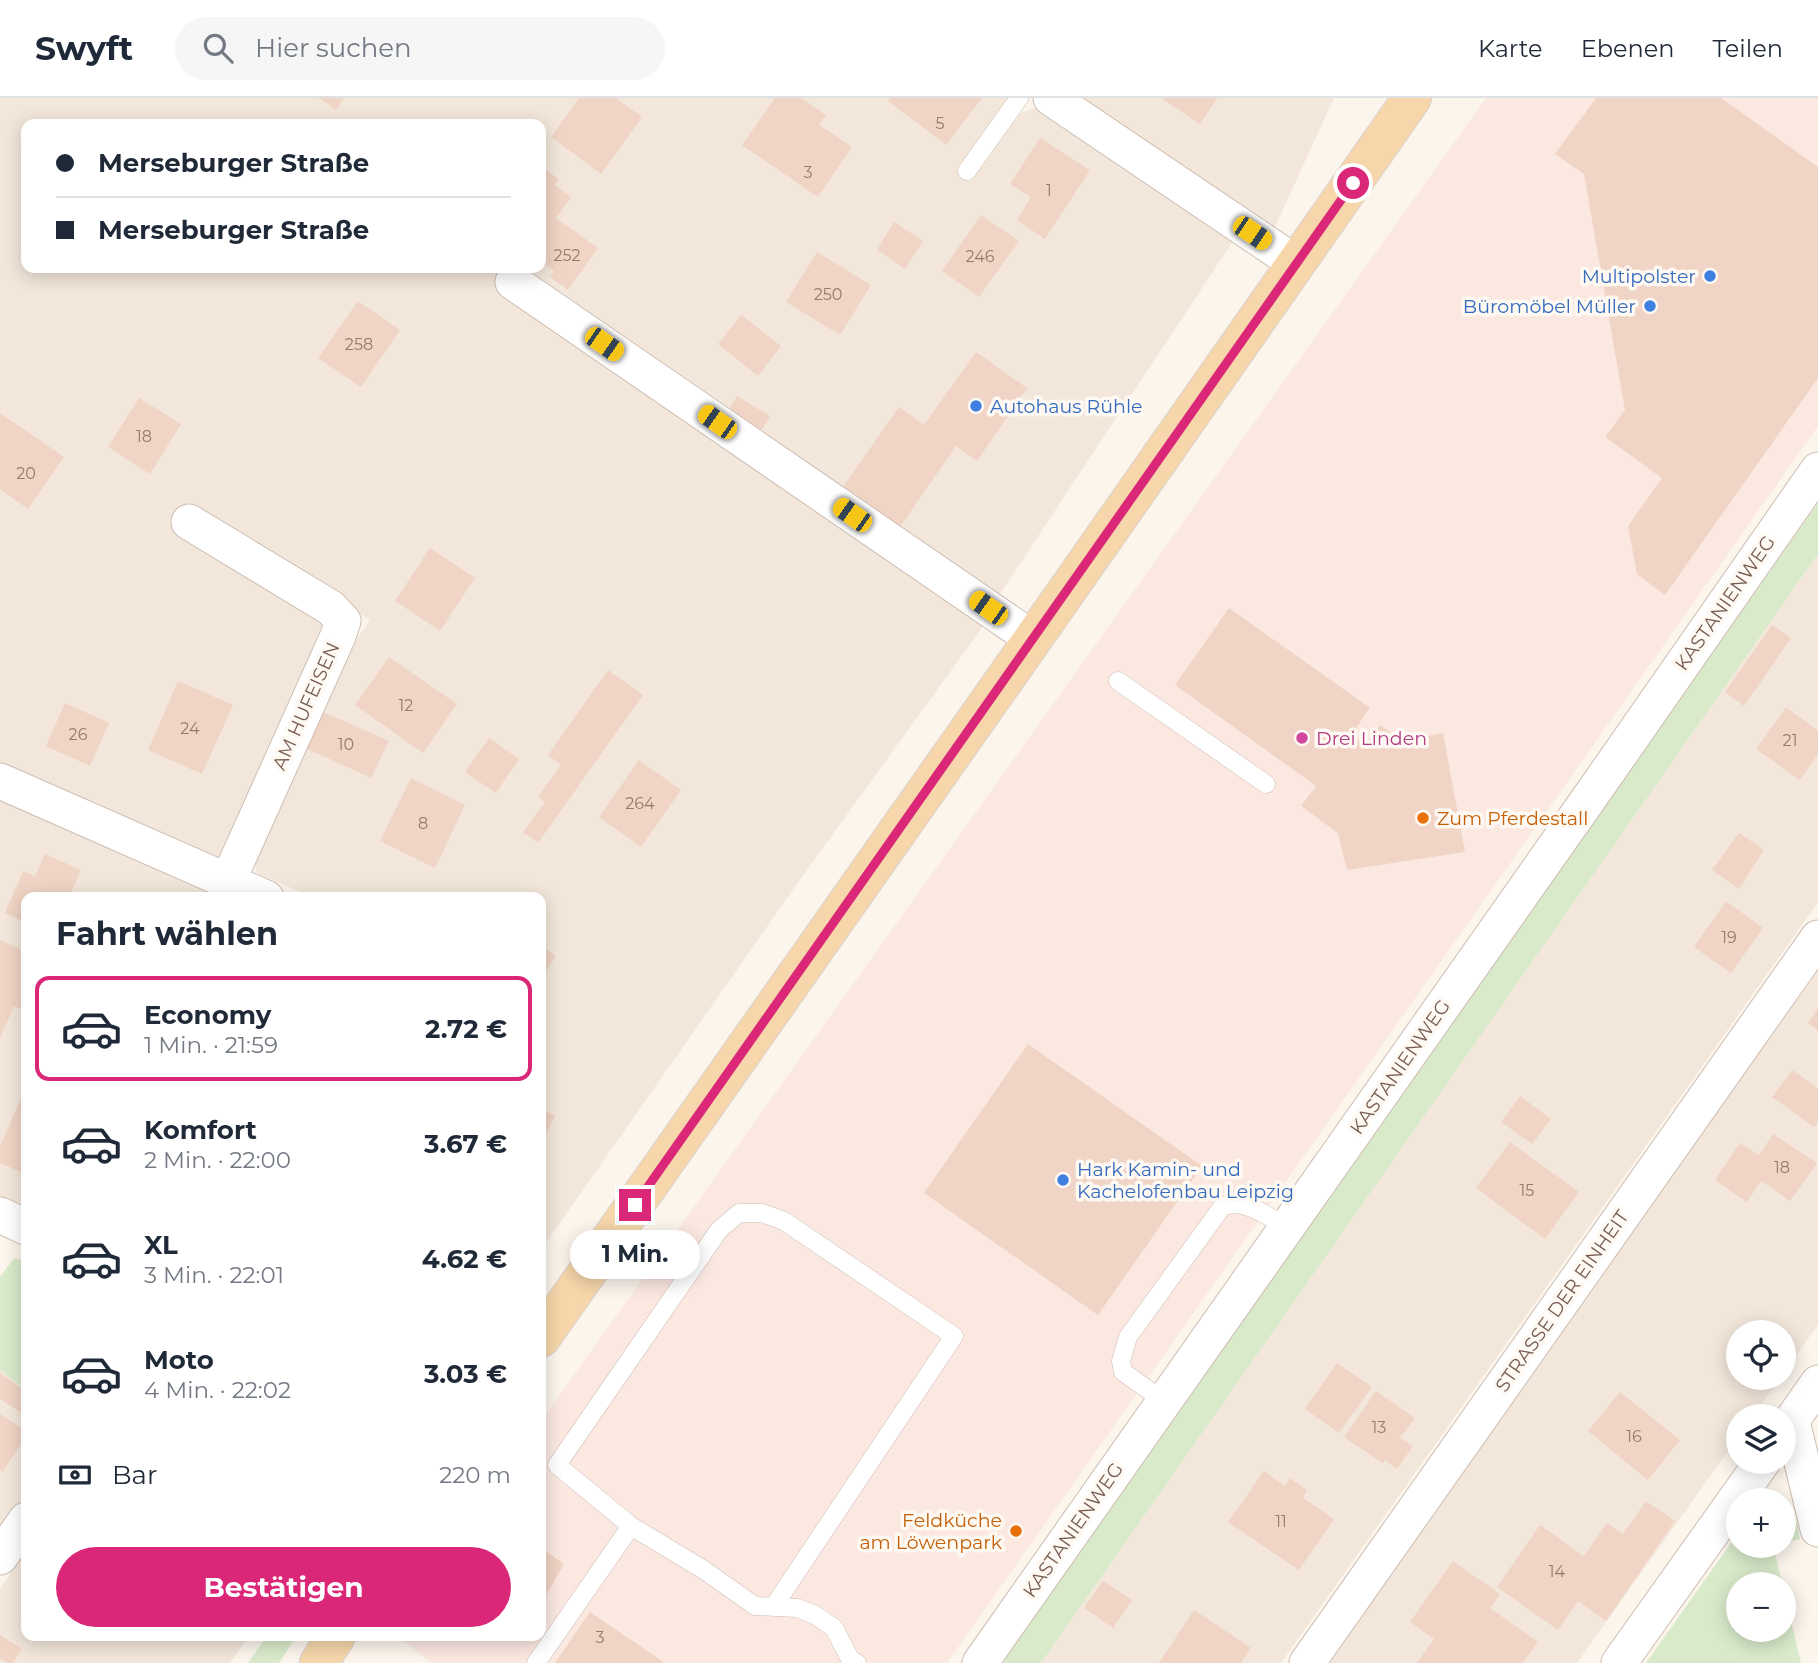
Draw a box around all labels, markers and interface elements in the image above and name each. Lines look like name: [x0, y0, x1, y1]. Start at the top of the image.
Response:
search box: [175, 17, 665, 80]
text: Swyft: [35, 28, 133, 68]
icon: search: [199, 29, 237, 67]
text: Hier suchen: [255, 32, 412, 64]
text: Karte: [1478, 34, 1543, 63]
text: Ebenen: [1581, 34, 1674, 63]
text: Teilen: [1712, 34, 1783, 63]
house number: 5: [935, 114, 945, 133]
text: Merseburger Straße: [98, 147, 369, 179]
house number: 3: [803, 163, 813, 182]
route start: [1337, 167, 1369, 199]
house number: 1: [1046, 181, 1052, 200]
car: [1229, 213, 1276, 253]
text: Merseburger Straße: [98, 214, 369, 246]
house number: 252: [553, 246, 581, 265]
house number: 246: [965, 247, 995, 266]
place label: Multipolster: [1582, 265, 1696, 288]
marker: Multipolster: [1702, 268, 1718, 284]
house number: 250: [814, 285, 842, 304]
place label: Büromöbel Müller: [1463, 295, 1636, 318]
marker: Büromöbel Müller: [1642, 298, 1658, 314]
car: [581, 323, 628, 365]
house number: 258: [345, 335, 373, 354]
place label: Autohaus Rühle: [990, 395, 1142, 418]
marker: Autohaus Rühle: [968, 398, 984, 414]
car: [694, 401, 741, 443]
house number: 18: [136, 427, 152, 446]
house number: 20: [16, 464, 36, 483]
car: [829, 494, 876, 536]
street label: KASTANIENWEG: [1670, 531, 1780, 675]
car: [965, 587, 1012, 629]
street label: AM HUFEISEN: [268, 638, 344, 774]
house number: 12: [399, 696, 413, 715]
house number: 24: [180, 719, 200, 738]
house number: 26: [69, 725, 88, 744]
place label: Drei Linden: [1316, 727, 1427, 750]
marker: Drei Linden: [1294, 730, 1310, 746]
house number: 21: [1783, 731, 1797, 750]
house number: 10: [338, 735, 354, 754]
house number: 264: [625, 794, 655, 813]
place label: Zum Pferdestall: [1437, 807, 1588, 830]
marker: Zum Pferdestall: [1415, 810, 1431, 826]
house number: 8: [418, 814, 428, 833]
text: Fahrt wählen: [56, 914, 278, 953]
house number: 19: [1721, 928, 1737, 947]
street label: KASTANIENWEG: [1345, 995, 1455, 1139]
icon: car: [60, 997, 123, 1060]
text: Economy: [144, 999, 271, 1031]
text: 2.72 €: [425, 1013, 507, 1045]
text: 1 Min. · 21:59: [144, 1031, 278, 1059]
icon: car: [60, 1112, 123, 1175]
text: Komfort: [144, 1114, 257, 1146]
text: 3.67 €: [424, 1128, 507, 1160]
text: 2 Min. · 22:00: [144, 1146, 291, 1174]
place label: Hark Kamin- und Kachelofenbau Leipzig: [1077, 1158, 1294, 1203]
house number: 18: [1774, 1158, 1790, 1177]
marker: Hark Kamin- und Kachelofenbau Leipzig: [1055, 1172, 1071, 1188]
house number: 15: [1520, 1181, 1534, 1200]
route end: [619, 1189, 651, 1221]
street label: STRASSE DER EINHEIT: [1490, 1206, 1634, 1396]
icon: car: [60, 1227, 123, 1290]
text: XL: [144, 1229, 178, 1261]
callout: 1 Min.: [570, 1230, 700, 1278]
text: 1 Min.: [602, 1240, 668, 1268]
text: 4.62 €: [422, 1243, 507, 1275]
text: 3 Min. · 22:01: [144, 1261, 284, 1289]
map controls: [1726, 1320, 1796, 1642]
button: locate: [1726, 1320, 1796, 1390]
icon: car: [60, 1342, 123, 1405]
text: Moto: [144, 1344, 214, 1376]
text: 3.03 €: [424, 1358, 507, 1390]
text: 4 Min. · 22:02: [144, 1376, 291, 1404]
button: layers: [1726, 1404, 1796, 1474]
house number: 13: [1372, 1418, 1386, 1437]
house number: 16: [1626, 1427, 1642, 1446]
icon: cash: [56, 1456, 94, 1494]
street label: KASTANIENWEG: [1018, 1458, 1128, 1602]
text: Bar: [112, 1459, 157, 1491]
text: 220 m: [439, 1461, 511, 1489]
button: +: [1726, 1488, 1796, 1558]
place label: Feldküche am Löwenpark: [859, 1509, 1003, 1554]
house number: 11: [1275, 1512, 1287, 1531]
marker: Feldküche am Löwenpark: [1008, 1523, 1024, 1539]
button: Bestätigen: [56, 1547, 511, 1627]
house number: 14: [1549, 1562, 1566, 1581]
button: −: [1726, 1572, 1796, 1642]
house number: 3: [595, 1628, 605, 1647]

